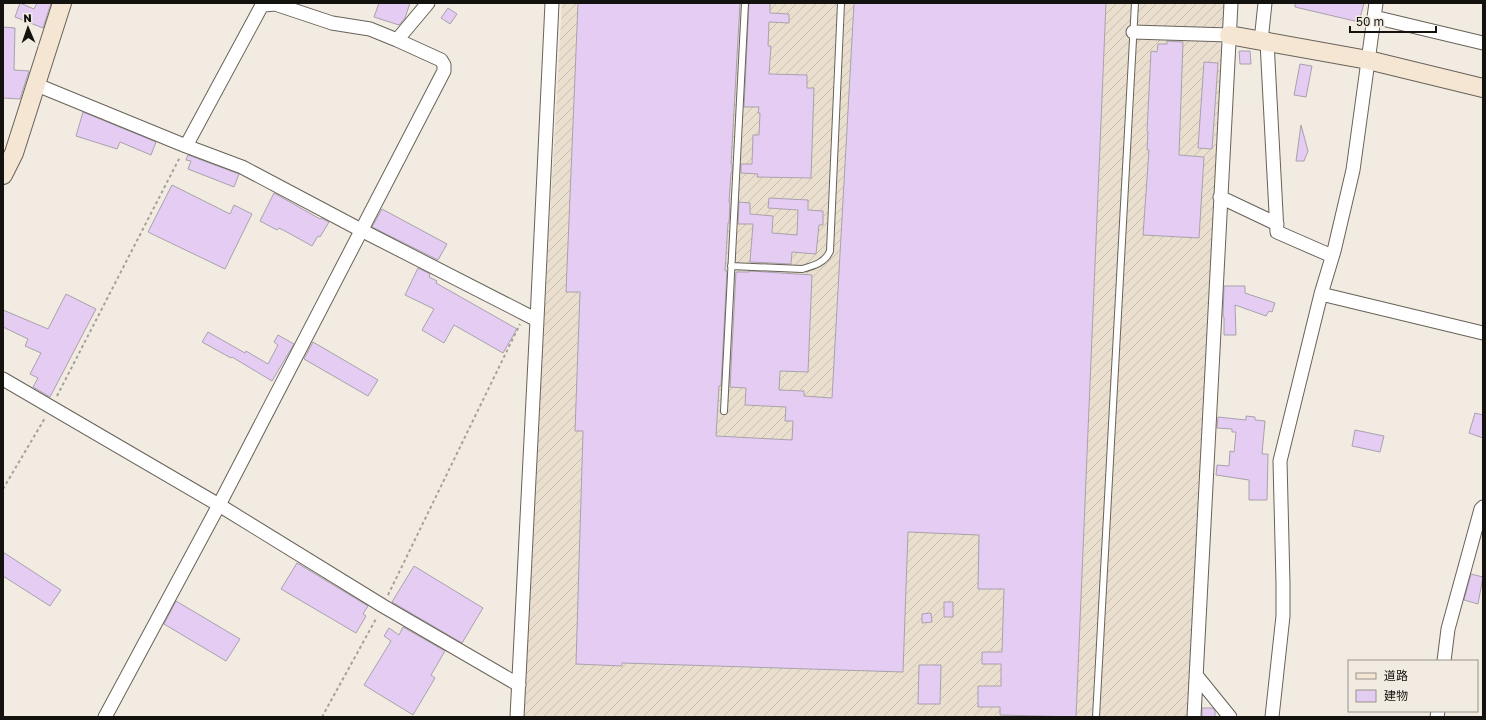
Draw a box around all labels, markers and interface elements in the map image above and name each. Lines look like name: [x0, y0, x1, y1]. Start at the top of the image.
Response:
north arrow: [8, 8, 48, 48]
scale bar: [1350, 8, 1436, 34]
text: N: [23, 11, 32, 24]
text: 50 m: [1356, 14, 1384, 29]
legend: [1348, 660, 1478, 712]
text: 道路: [1384, 668, 1408, 683]
text: 建物: [1384, 688, 1408, 703]

